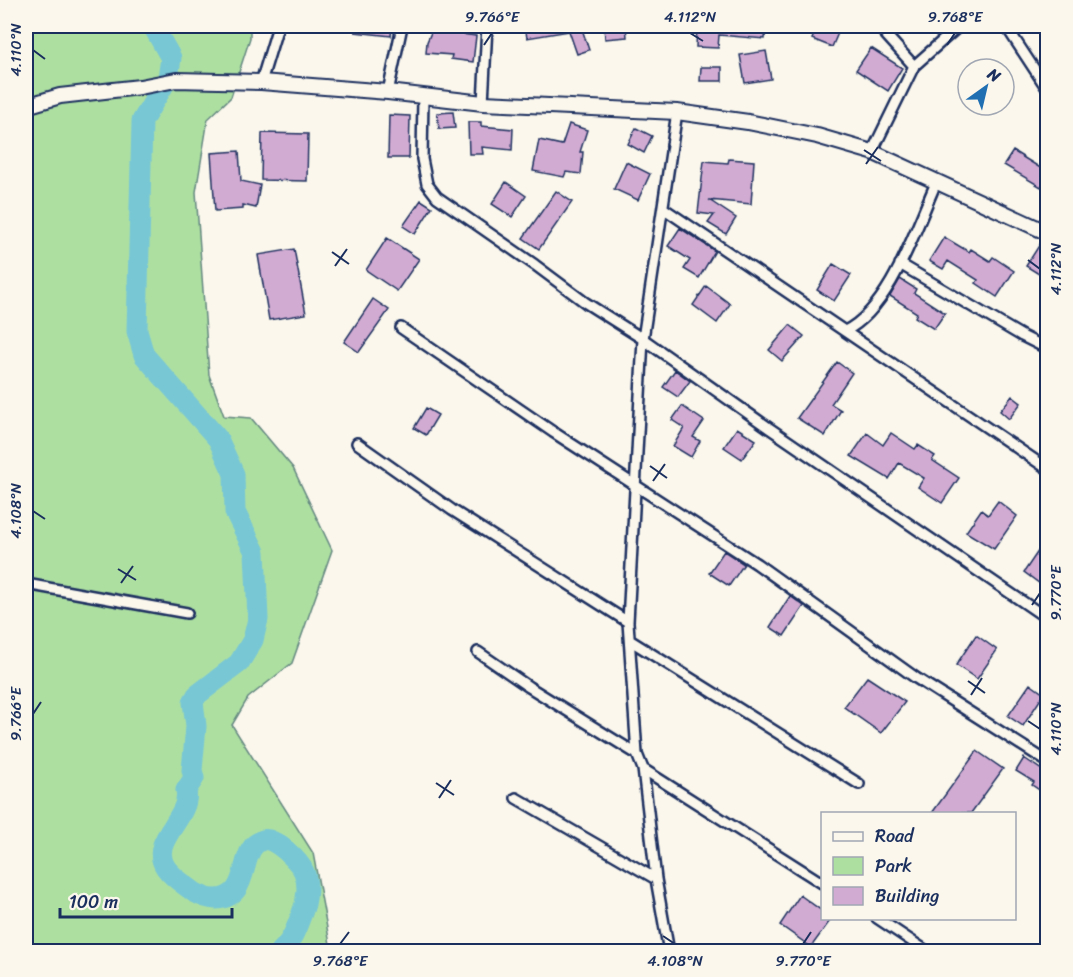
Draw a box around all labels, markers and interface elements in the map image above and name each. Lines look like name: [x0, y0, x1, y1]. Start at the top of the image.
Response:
text: 9.766°E: [465, 4, 521, 30]
text: 4.112°N: [664, 4, 717, 30]
text: 9.768°E: [928, 4, 984, 30]
text: 4.110°N: [3, 23, 29, 77]
north arrow: [956, 57, 1016, 117]
text: N: [981, 59, 1008, 91]
text: 4.112°N: [1043, 242, 1069, 295]
text: 4.108°N: [3, 483, 29, 539]
text: 9.770°E: [1043, 564, 1069, 621]
text: 9.766°E: [3, 685, 29, 741]
text: 4.110°N: [1043, 702, 1069, 756]
legend: [821, 812, 1016, 920]
text: Road: [875, 820, 915, 852]
text: Park: [875, 850, 912, 882]
text: Building: [875, 880, 939, 912]
scale bar: [60, 881, 232, 919]
text: 100 m: [69, 886, 118, 918]
text: 9.768°E: [313, 948, 369, 974]
text: 4.108°N: [647, 948, 703, 974]
text: 9.770°E: [775, 948, 832, 974]

